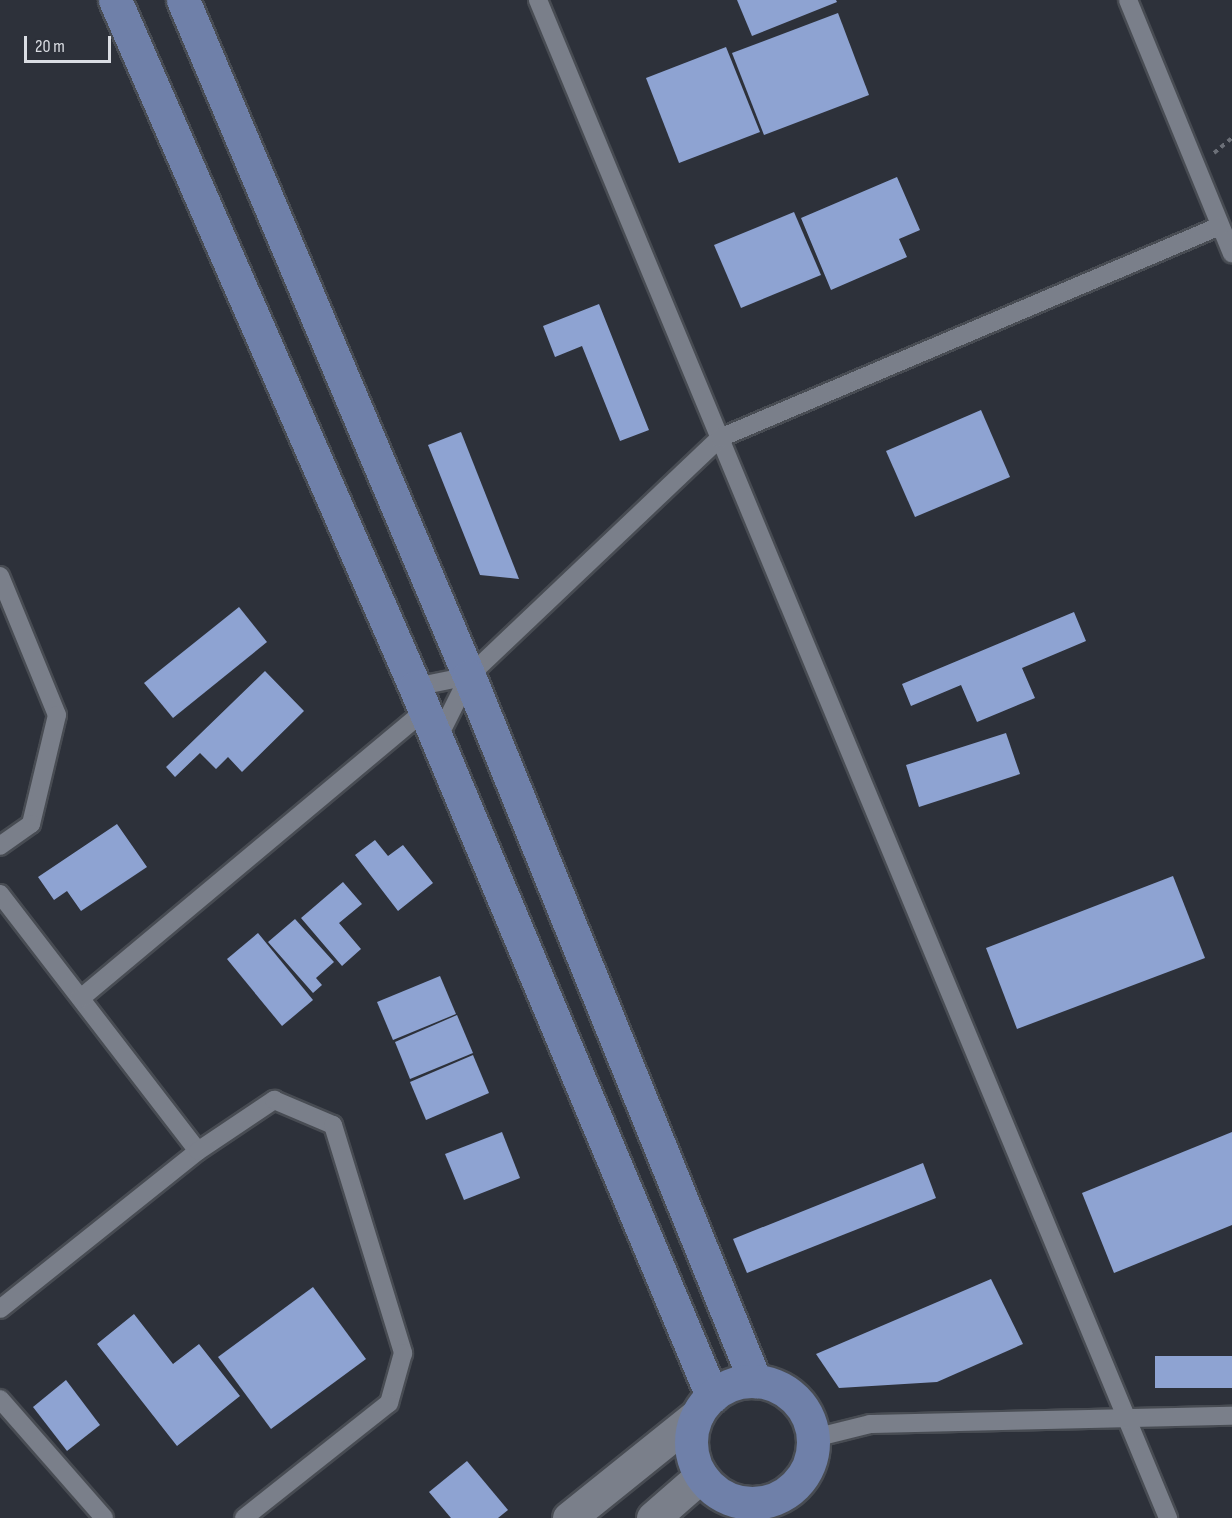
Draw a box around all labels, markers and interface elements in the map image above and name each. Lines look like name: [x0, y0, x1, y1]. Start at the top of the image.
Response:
scale bar: [27, 24, 114, 62]
text: 20 m: [35, 36, 65, 57]

